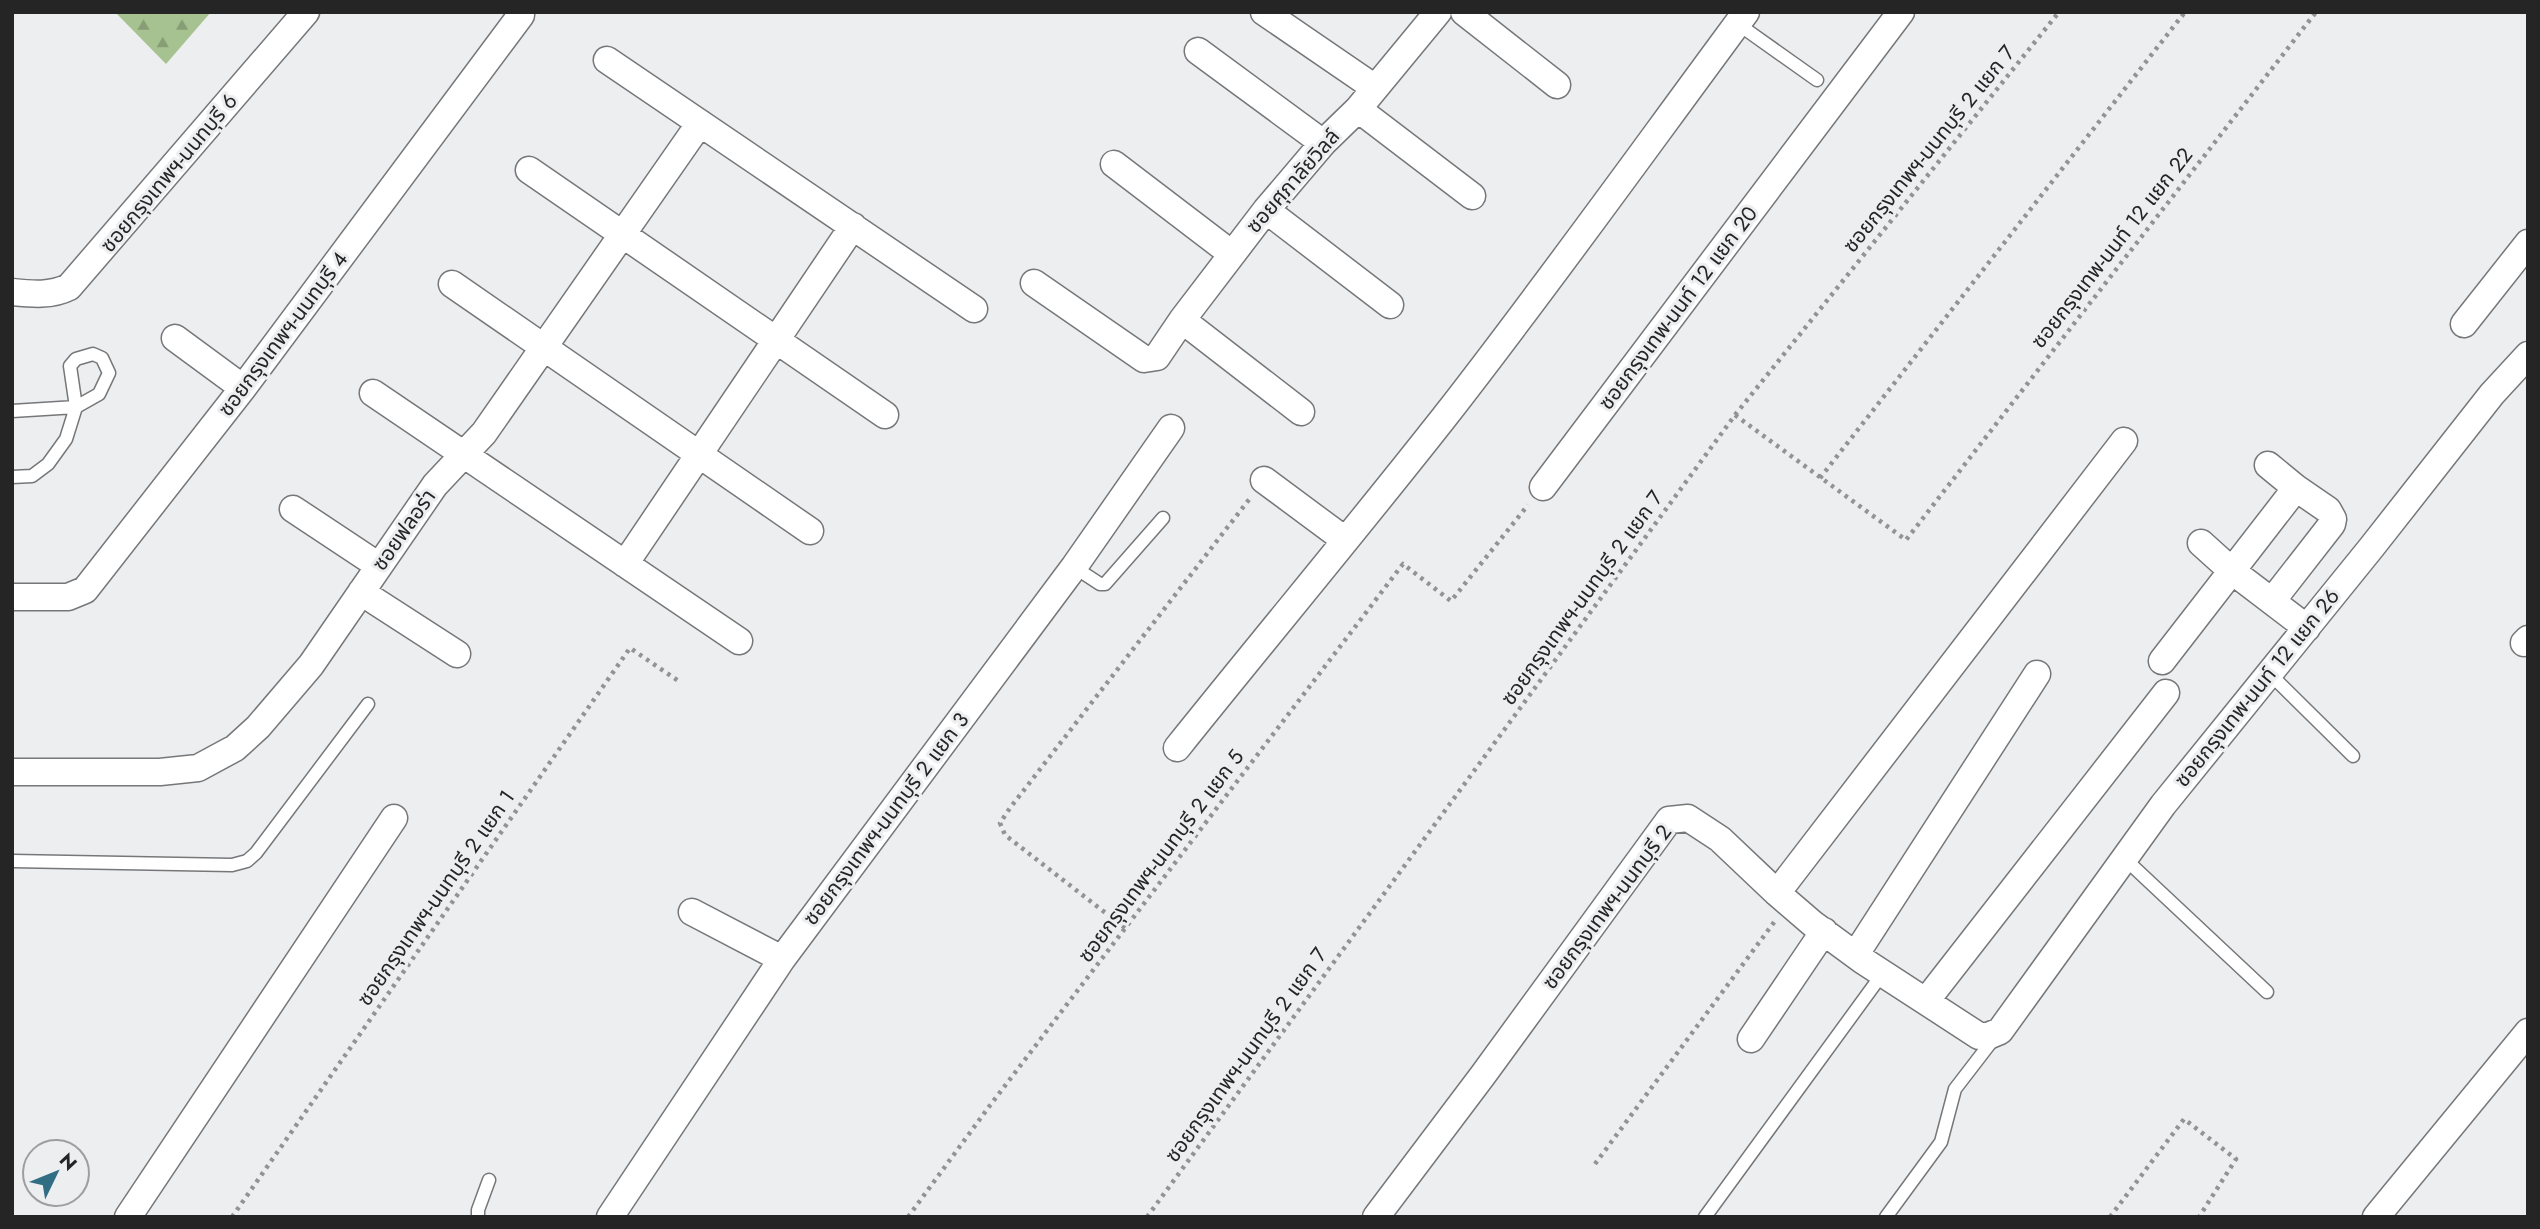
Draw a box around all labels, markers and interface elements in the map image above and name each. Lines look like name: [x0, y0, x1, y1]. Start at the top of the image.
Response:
street label: ซอยกรุงเทพฯ-นนทบุรี 2 แยก 7: [1836, 39, 2022, 259]
street label: ซอยกรุงเทพฯ-นนทบุรี 6: [94, 87, 244, 259]
street label: ซอยศุภาลัยวิลล์: [1239, 122, 1347, 240]
street label: ซอยกรุงเทพ-นนท์ 12 แยก 22: [2024, 141, 2200, 355]
street label: ซอยกรุงเทพ-นนท์ 12 แยก 20: [1591, 200, 1765, 416]
street label: ซอยกรุงเทพฯ-นนทบุรี 4: [211, 245, 355, 423]
street label: ซอยฟลอร่า: [365, 483, 443, 577]
street label: ซอยกรุงเทพฯ-นนทบุรี 2 แยก 7: [1494, 484, 1670, 712]
street label: ซอยกรุงเทพ-นนท์ 12 แยก 26: [2167, 582, 2347, 794]
street label: ซอยกรุงเทพฯ-นนทบุรี 2 แยก 3: [796, 706, 976, 932]
street label: ซอยกรุงเทพฯ-นนทบุรี 2 แยก 5: [1071, 743, 1251, 969]
street label: ซอยกรุงเทพฯ-นนทบุรี 2 แยก 1: [350, 784, 522, 1012]
street label: ซอยกรุงเทพฯ-นนทบุรี 2: [1535, 819, 1679, 995]
street label: ซอยกรุงเทพฯ-นนทบุรี 2 แยก 7: [1158, 941, 1334, 1169]
north arrow: [21, 1138, 91, 1208]
text: N: [53, 1147, 83, 1176]

